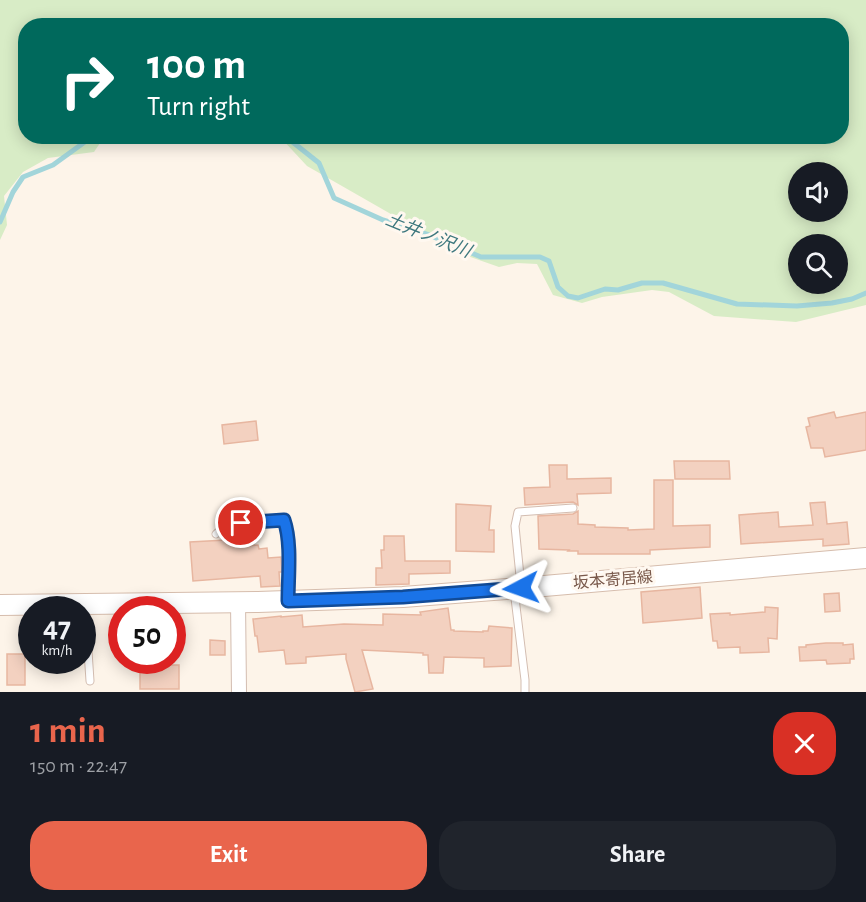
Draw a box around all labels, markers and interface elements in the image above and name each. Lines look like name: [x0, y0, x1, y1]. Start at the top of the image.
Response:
icon: right: [48, 42, 126, 120]
text: 100 m: [147, 44, 246, 86]
text: Turn right: [147, 93, 250, 120]
map controls: [788, 162, 848, 294]
button: sound: [788, 162, 848, 222]
water label: 土井ノ沢川: [383, 209, 476, 262]
button: search: [788, 234, 848, 294]
pin: [215, 497, 266, 548]
icon: arrive: [224, 506, 257, 539]
position arrow: [489, 556, 553, 620]
street label: 坂本寄居線: [572, 568, 654, 591]
speed limit sign: 50: [108, 596, 186, 674]
text: 47: [43, 613, 71, 643]
text: km/h: [42, 643, 72, 658]
button: close: [773, 712, 836, 775]
text: 1 min: [30, 713, 106, 749]
text: 150 m · 22:47: [30, 756, 127, 776]
button: Exit: [30, 821, 427, 890]
button: Share: [439, 821, 836, 890]

